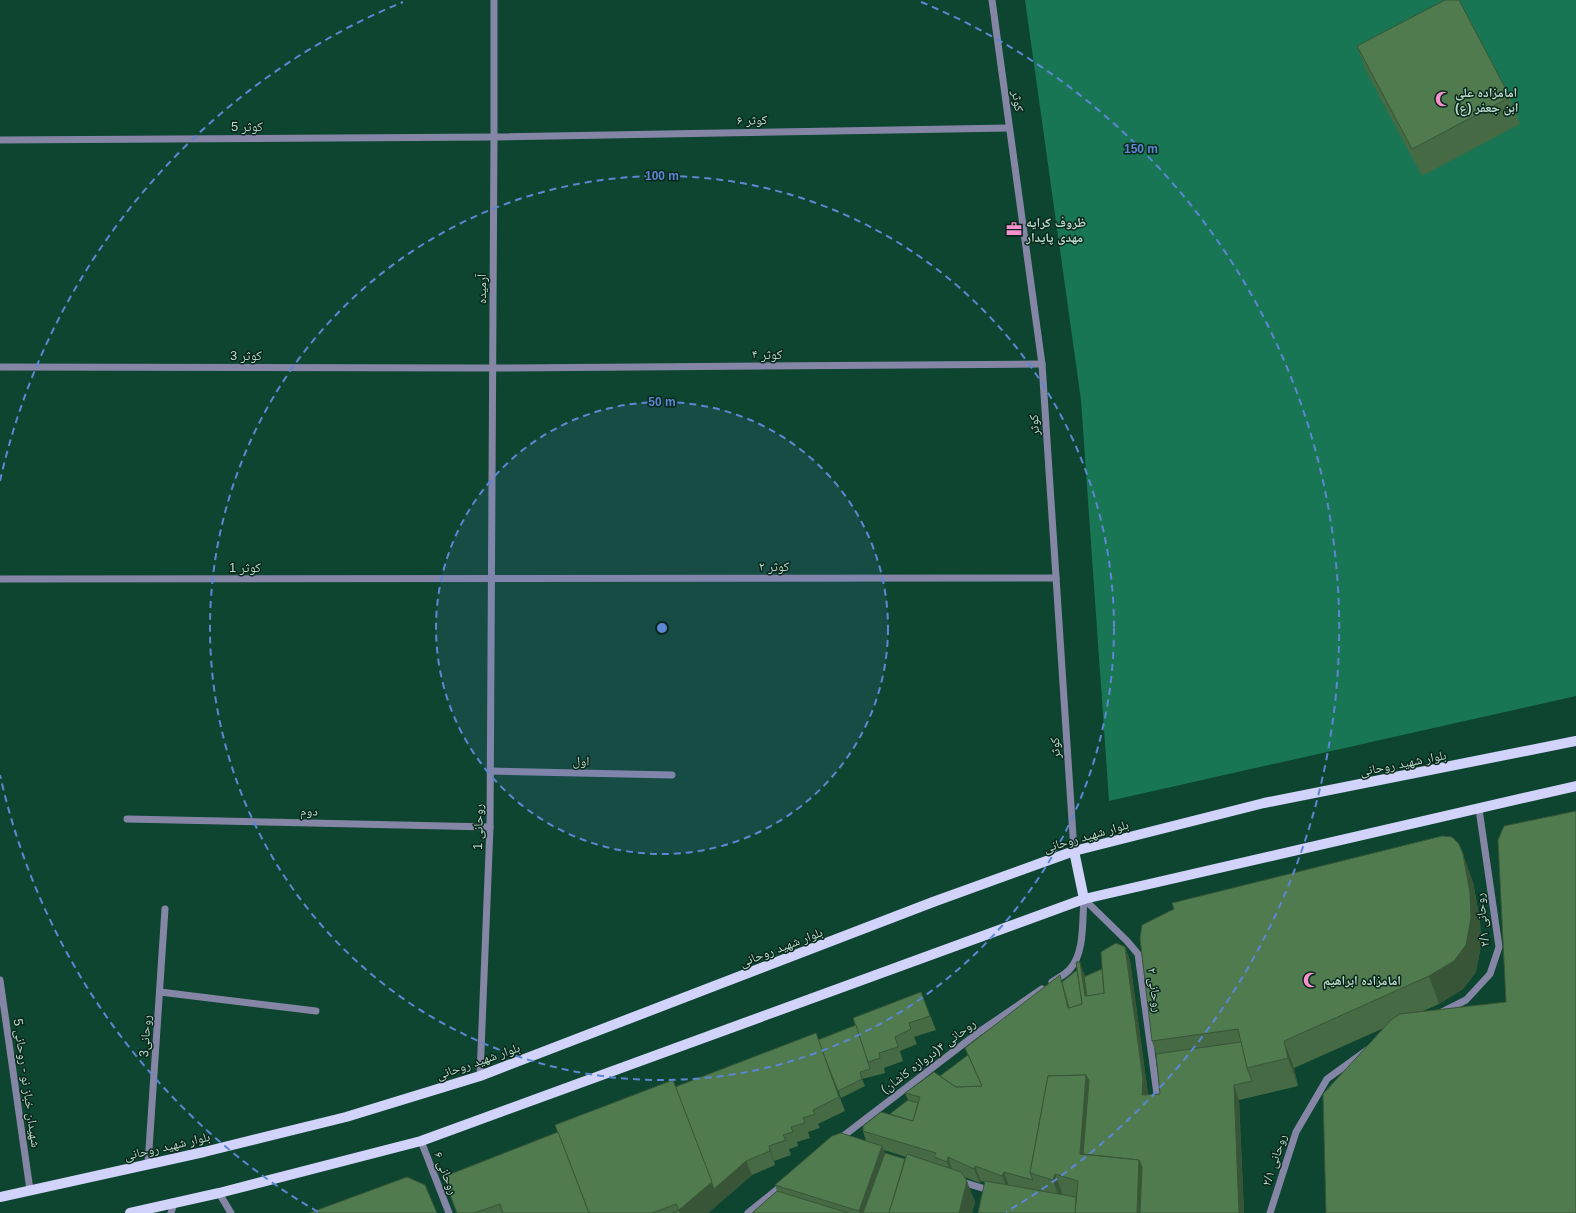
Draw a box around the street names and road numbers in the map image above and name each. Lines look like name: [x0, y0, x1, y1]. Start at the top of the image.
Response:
street label: کوثر: [1008, 88, 1027, 113]
street label: کوثر ۶: [737, 112, 768, 129]
street label: کوثر 5: [231, 119, 264, 135]
street label: آرمیده: [474, 273, 490, 304]
street label: کوثر ۴: [752, 347, 783, 363]
street label: کوثر 3: [230, 348, 263, 364]
street label: کوثر: [1026, 413, 1043, 437]
street label: کوثر ۲: [759, 559, 790, 575]
street label: کوثر 1: [229, 560, 262, 576]
street label: کوثر: [1047, 736, 1064, 760]
street label: بلوار شهید روحانی: [1359, 747, 1448, 780]
street label: اول: [572, 753, 590, 770]
street label: دوم: [300, 803, 318, 820]
street label: روحانی 1: [470, 804, 487, 850]
street label: بلوار شهید روحانی: [1042, 817, 1130, 856]
street label: روحانی ۲/۱: [1472, 892, 1493, 948]
street label: بلوار شهید روحانی: [737, 924, 825, 971]
street label: روحانی ۲: [1143, 967, 1166, 1013]
street label: روحانی3: [136, 1014, 155, 1058]
street label: روحانی ۴(دروازه کاشان): [878, 1015, 979, 1097]
street label: شهیدان خباز نو - روحانی 5: [10, 1018, 43, 1148]
street label: بلوار شهید روحانی: [434, 1040, 522, 1083]
street label: بلوار شهید روحانی: [123, 1129, 212, 1164]
street label: روحانی ۲/۱: [1259, 1132, 1290, 1188]
street label: روحانی ۶: [430, 1149, 461, 1197]

